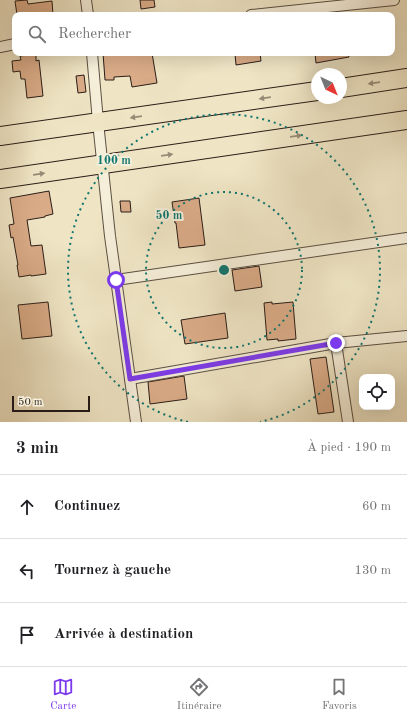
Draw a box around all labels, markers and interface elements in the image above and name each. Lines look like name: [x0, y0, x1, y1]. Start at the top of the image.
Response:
search box: [12, 12, 395, 56]
icon: search: [26, 23, 48, 45]
text: Rechercher: [58, 27, 131, 42]
north arrow: [311, 68, 347, 104]
one-way arrow: [368, 80, 380, 86]
one-way arrow: [258, 95, 271, 101]
one-way arrow: [130, 114, 142, 120]
one-way arrow: [290, 133, 302, 139]
one-way arrow: [161, 152, 173, 158]
text: 100 m: [97, 155, 131, 167]
one-way arrow: [33, 171, 45, 177]
text: 50 m: [156, 209, 183, 222]
centre of rings: [217, 263, 231, 277]
route start: [107, 271, 125, 289]
route end: [327, 334, 345, 352]
map controls: [359, 374, 395, 410]
button: locate: [359, 374, 395, 410]
scale bar: [12, 394, 90, 413]
text: 50 m: [18, 397, 43, 408]
text: 3 min: [16, 440, 59, 457]
text: À pied · 190 m: [307, 441, 391, 454]
icon: ahead: [16, 496, 38, 518]
text: Continuez: [54, 499, 120, 514]
text: 60 m: [362, 500, 391, 513]
icon: left: [16, 560, 38, 582]
text: Tournez à gauche: [54, 563, 171, 578]
text: 130 m: [354, 564, 391, 577]
icon: arrive: [16, 624, 38, 646]
text: Arrivée à destination: [54, 627, 193, 642]
tab: Carte: [50, 676, 76, 714]
tab: Itinéraire: [177, 676, 222, 714]
tab: Favoris: [322, 676, 357, 714]

